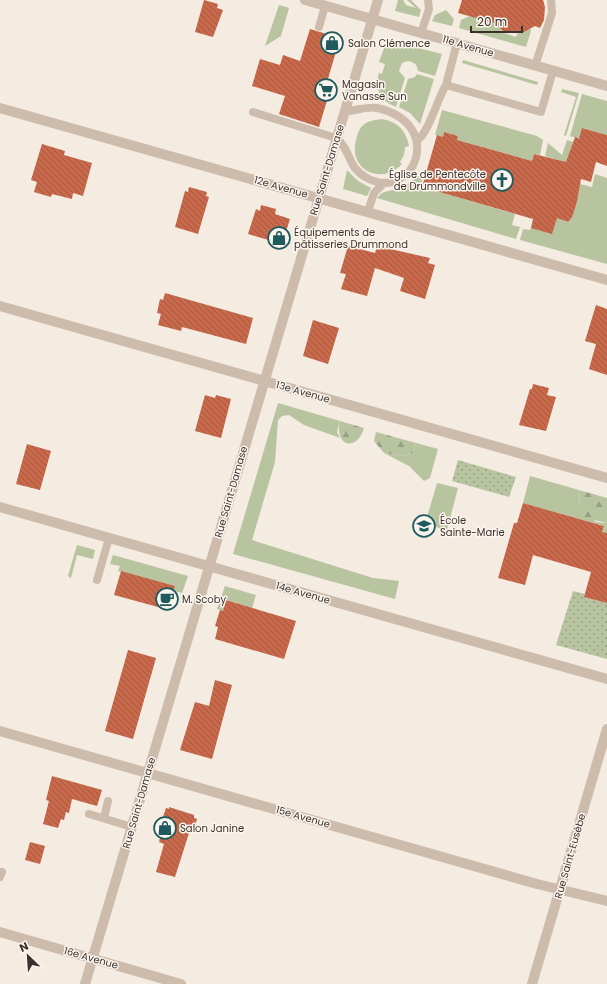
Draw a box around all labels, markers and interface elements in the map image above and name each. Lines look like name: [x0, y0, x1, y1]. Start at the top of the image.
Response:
scale bar: [471, 8, 522, 34]
text: 20 m: [477, 13, 507, 30]
shop icon: Salon Clémence: [319, 30, 345, 56]
street label: 11e Avenue: [441, 32, 495, 60]
place label: Salon Clémence: [348, 36, 430, 51]
supermarket icon: Magasin Vanasse Sun: [313, 77, 339, 103]
place label: Magasin Vanasse Sun: [342, 77, 407, 104]
street label: Rue Saint-Damase: [306, 123, 348, 217]
place label: Église de Pentecôte de Drummondville: [389, 167, 486, 194]
church icon: Église de Pentecôte de Drummondville: [489, 167, 515, 193]
street label: 12e Avenue: [252, 172, 310, 202]
shop icon: Équipements de pâtisseries Drummond: [266, 225, 292, 251]
place label: Équipements de pâtisseries Drummond: [294, 225, 408, 252]
street label: 13e Avenue: [274, 377, 332, 407]
street label: Rue Saint-Damase: [211, 445, 251, 539]
school or university icon: École Sainte-Marie: [411, 513, 437, 539]
place label: École Sainte-Marie: [440, 513, 505, 540]
street label: 14e Avenue: [274, 578, 332, 608]
cafe icon: M. Scoby: [154, 586, 180, 612]
place label: M. Scoby: [182, 592, 226, 607]
street label: Rue Saint-Damase: [119, 756, 159, 850]
street label: 15e Avenue: [274, 802, 332, 832]
street label: Rue Saint-Eusèbe: [551, 812, 589, 900]
shop icon: Salon Janine: [152, 815, 178, 841]
place label: Salon Janine: [180, 821, 244, 836]
north arrow: [8, 936, 48, 976]
text: N: [17, 938, 31, 956]
street label: 16e Avenue: [62, 943, 120, 973]

